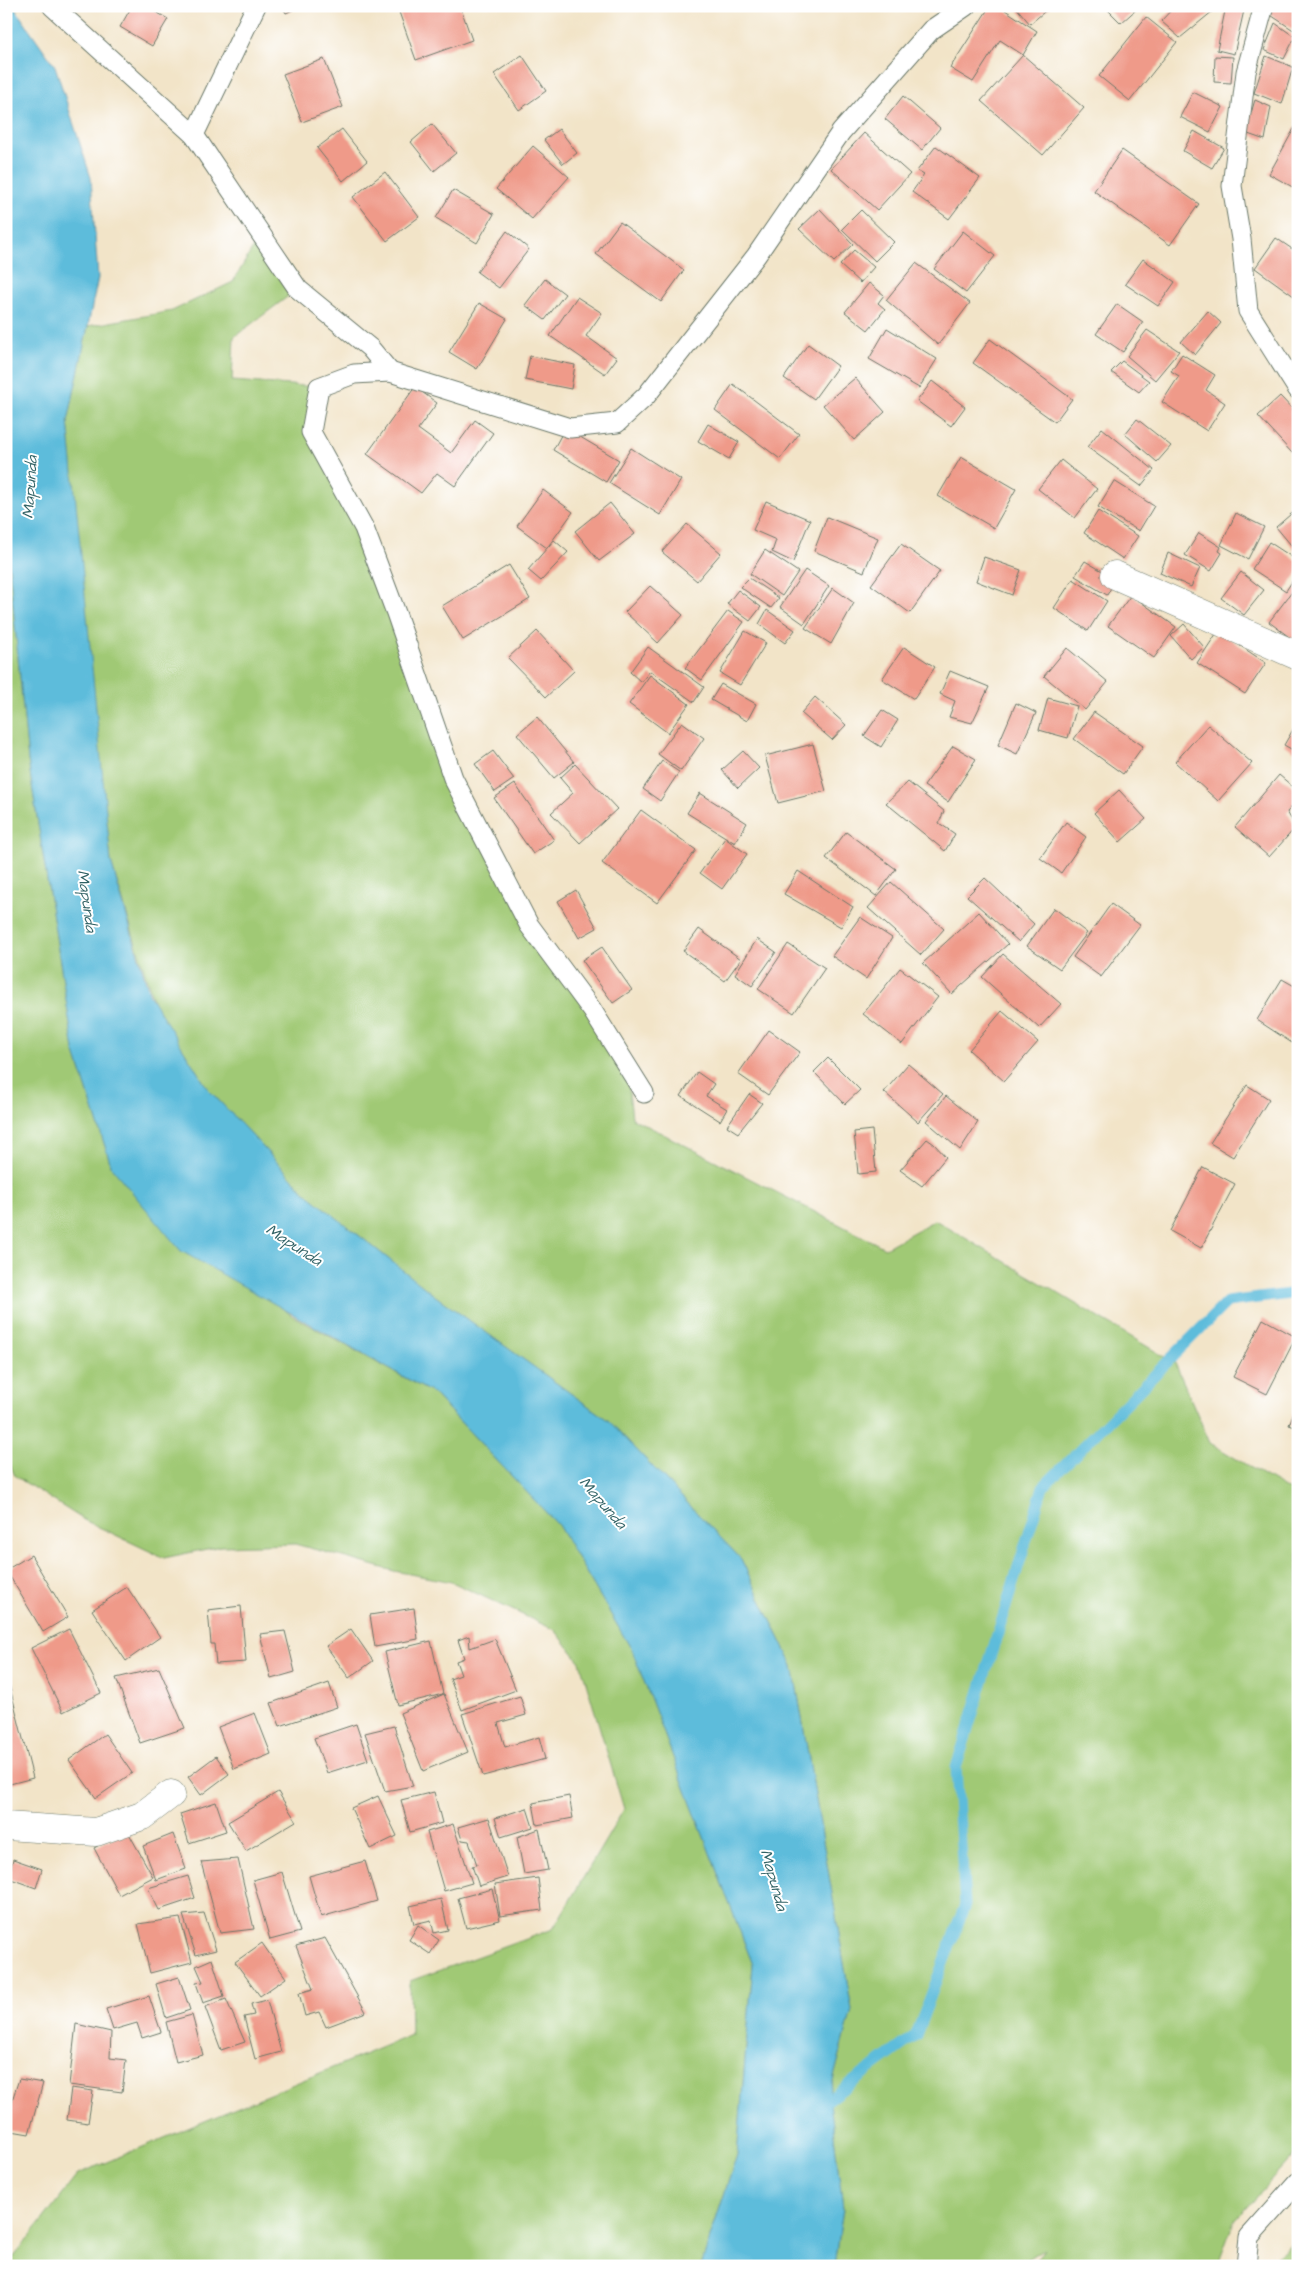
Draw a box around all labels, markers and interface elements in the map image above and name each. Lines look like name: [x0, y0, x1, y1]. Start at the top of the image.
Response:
water label: Mapunda: [17, 454, 43, 519]
water label: Mapunda: [72, 868, 102, 934]
water label: Mapunda: [262, 1219, 327, 1272]
water label: Mapunda: [574, 1472, 632, 1535]
water label: Mapunda: [755, 1847, 793, 1914]

